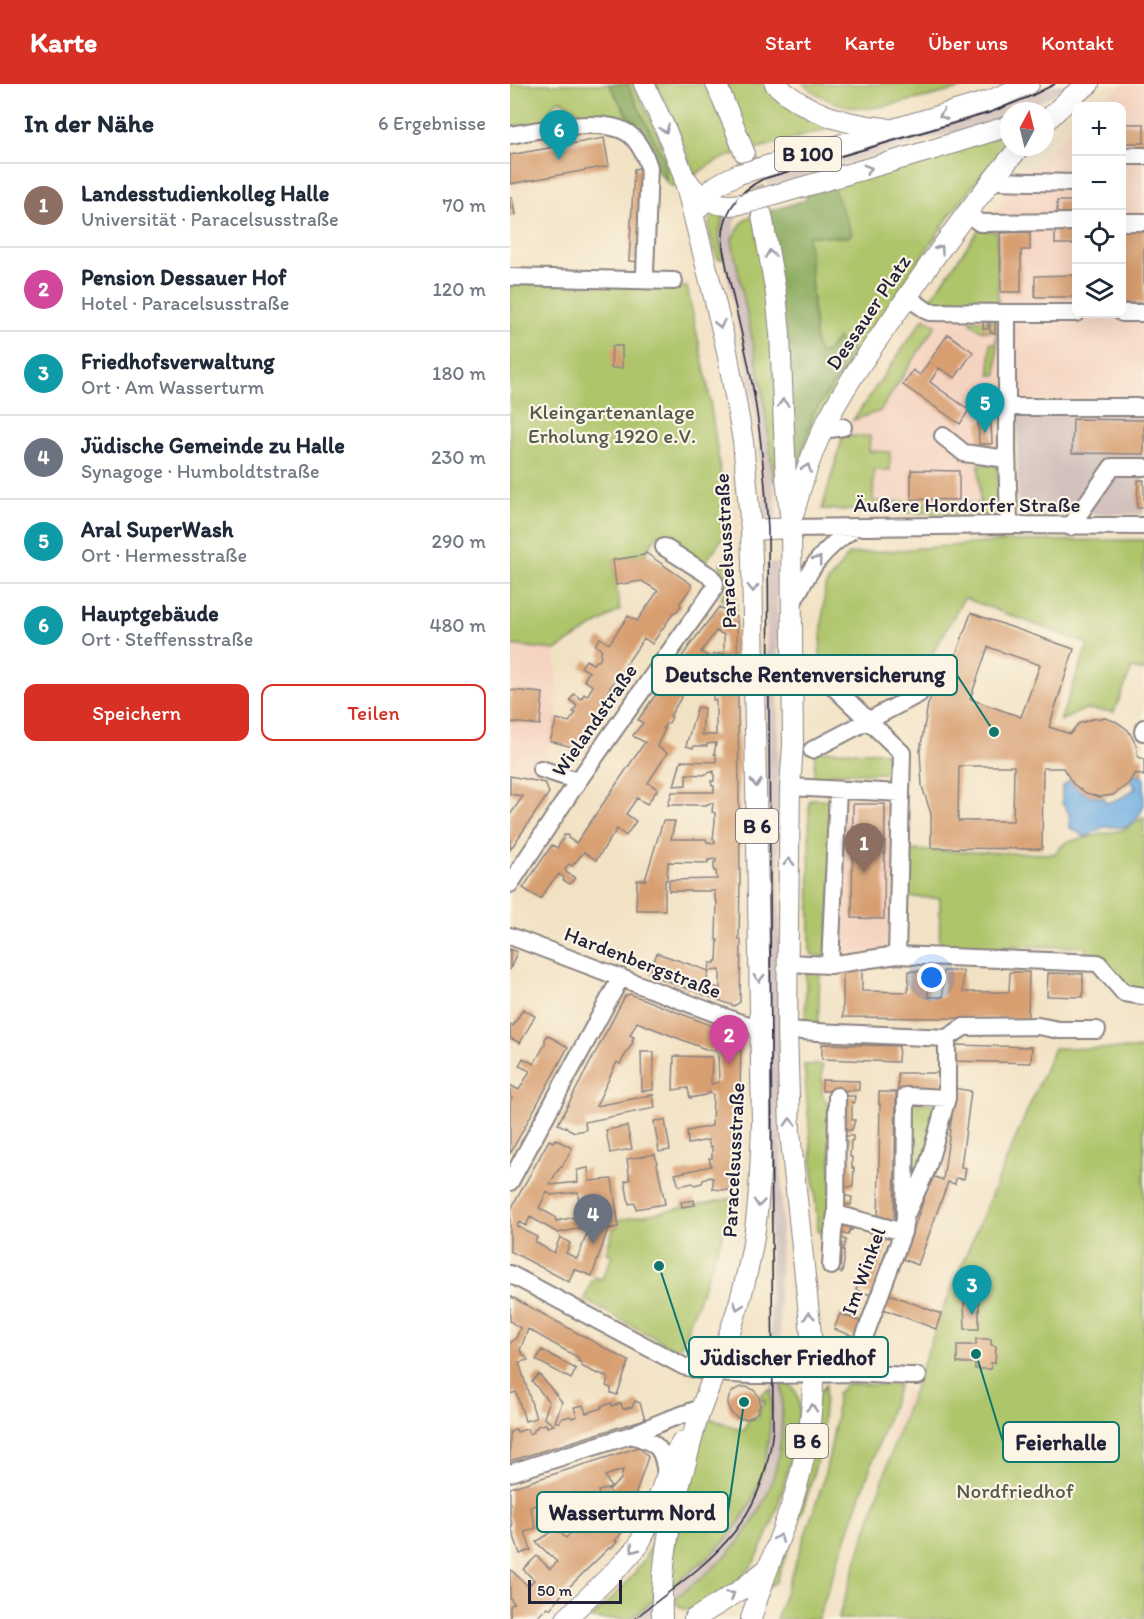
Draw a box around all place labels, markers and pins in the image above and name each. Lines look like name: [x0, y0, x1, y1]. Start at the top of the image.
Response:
pin: 6: [539, 110, 578, 160]
pin: 5: [966, 384, 1004, 433]
callout: Deutsche Rentenversicherung: [652, 655, 957, 695]
pin: 1: [844, 824, 884, 873]
pin: 2: [710, 1016, 748, 1065]
pin: 4: [574, 1194, 613, 1244]
pin: 3: [952, 1266, 992, 1315]
callout: Jüdischer Friedhof: [689, 1337, 888, 1377]
callout: Feierhalle: [1003, 1422, 1119, 1462]
callout: Wasserturm Nord: [537, 1492, 728, 1532]

